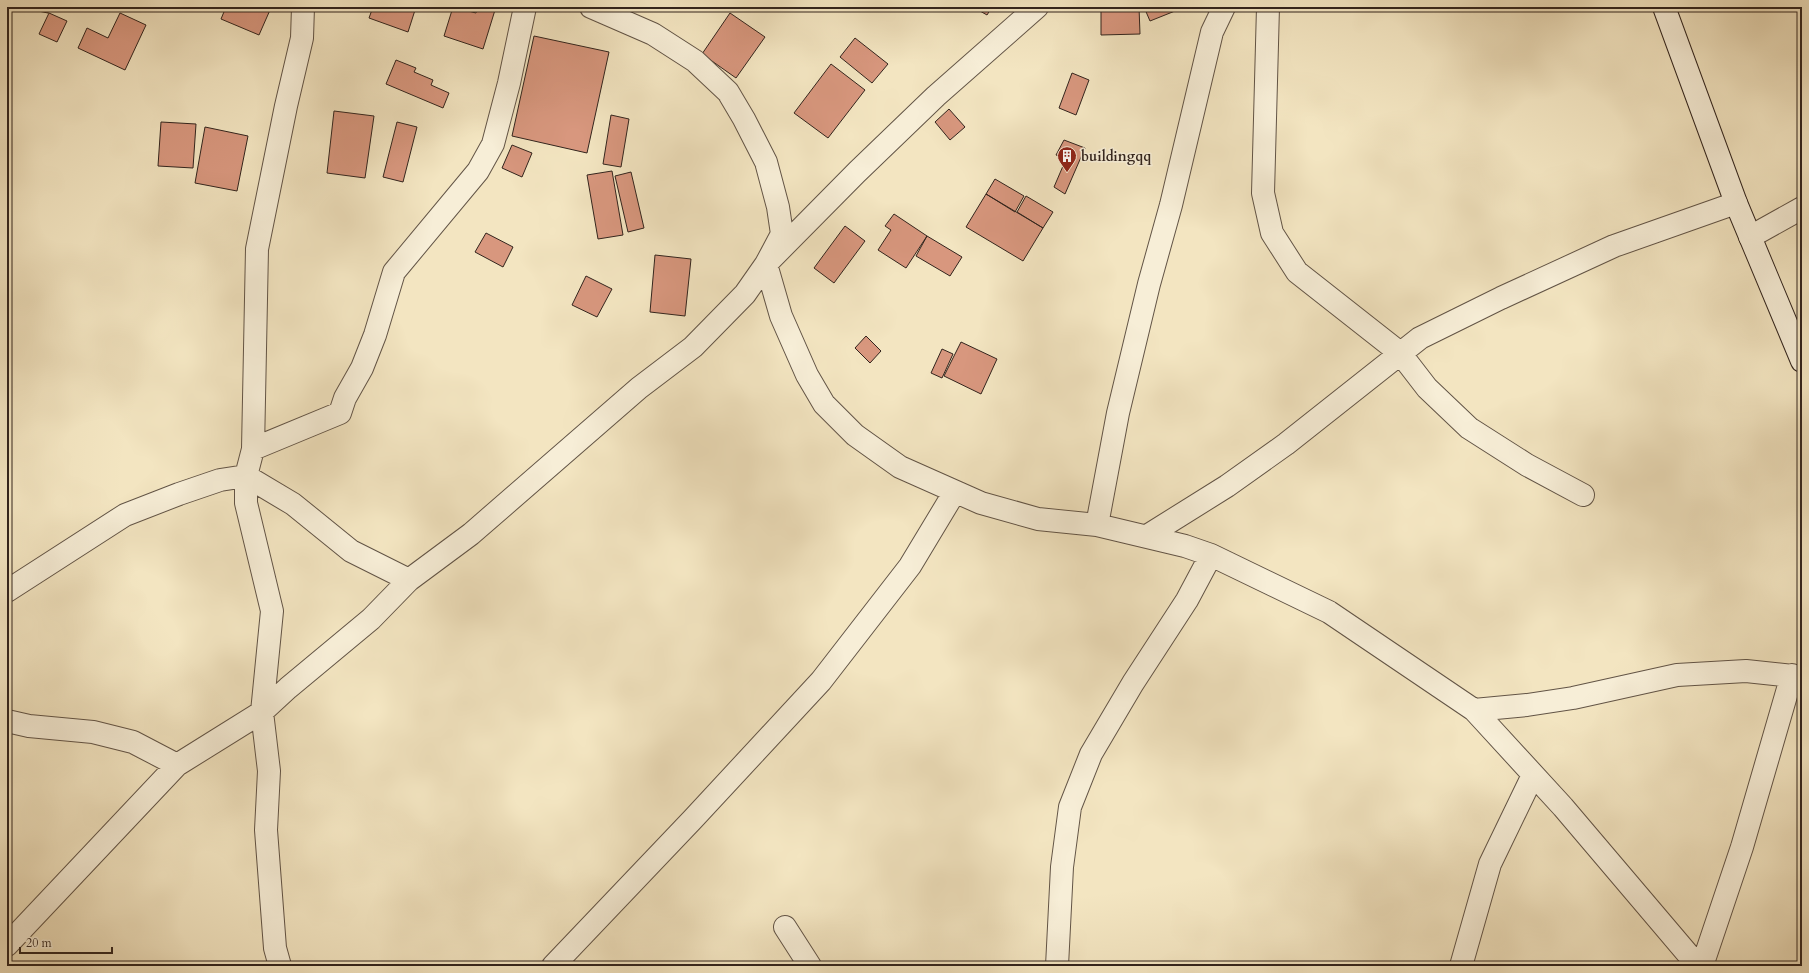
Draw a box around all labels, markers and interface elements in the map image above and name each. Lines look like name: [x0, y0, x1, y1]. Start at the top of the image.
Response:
building icon: buildingqq: [1056, 145, 1078, 173]
place label: buildingqq: [1081, 147, 1151, 166]
scale bar: [20, 929, 112, 955]
text: 20 m: [26, 935, 53, 951]

